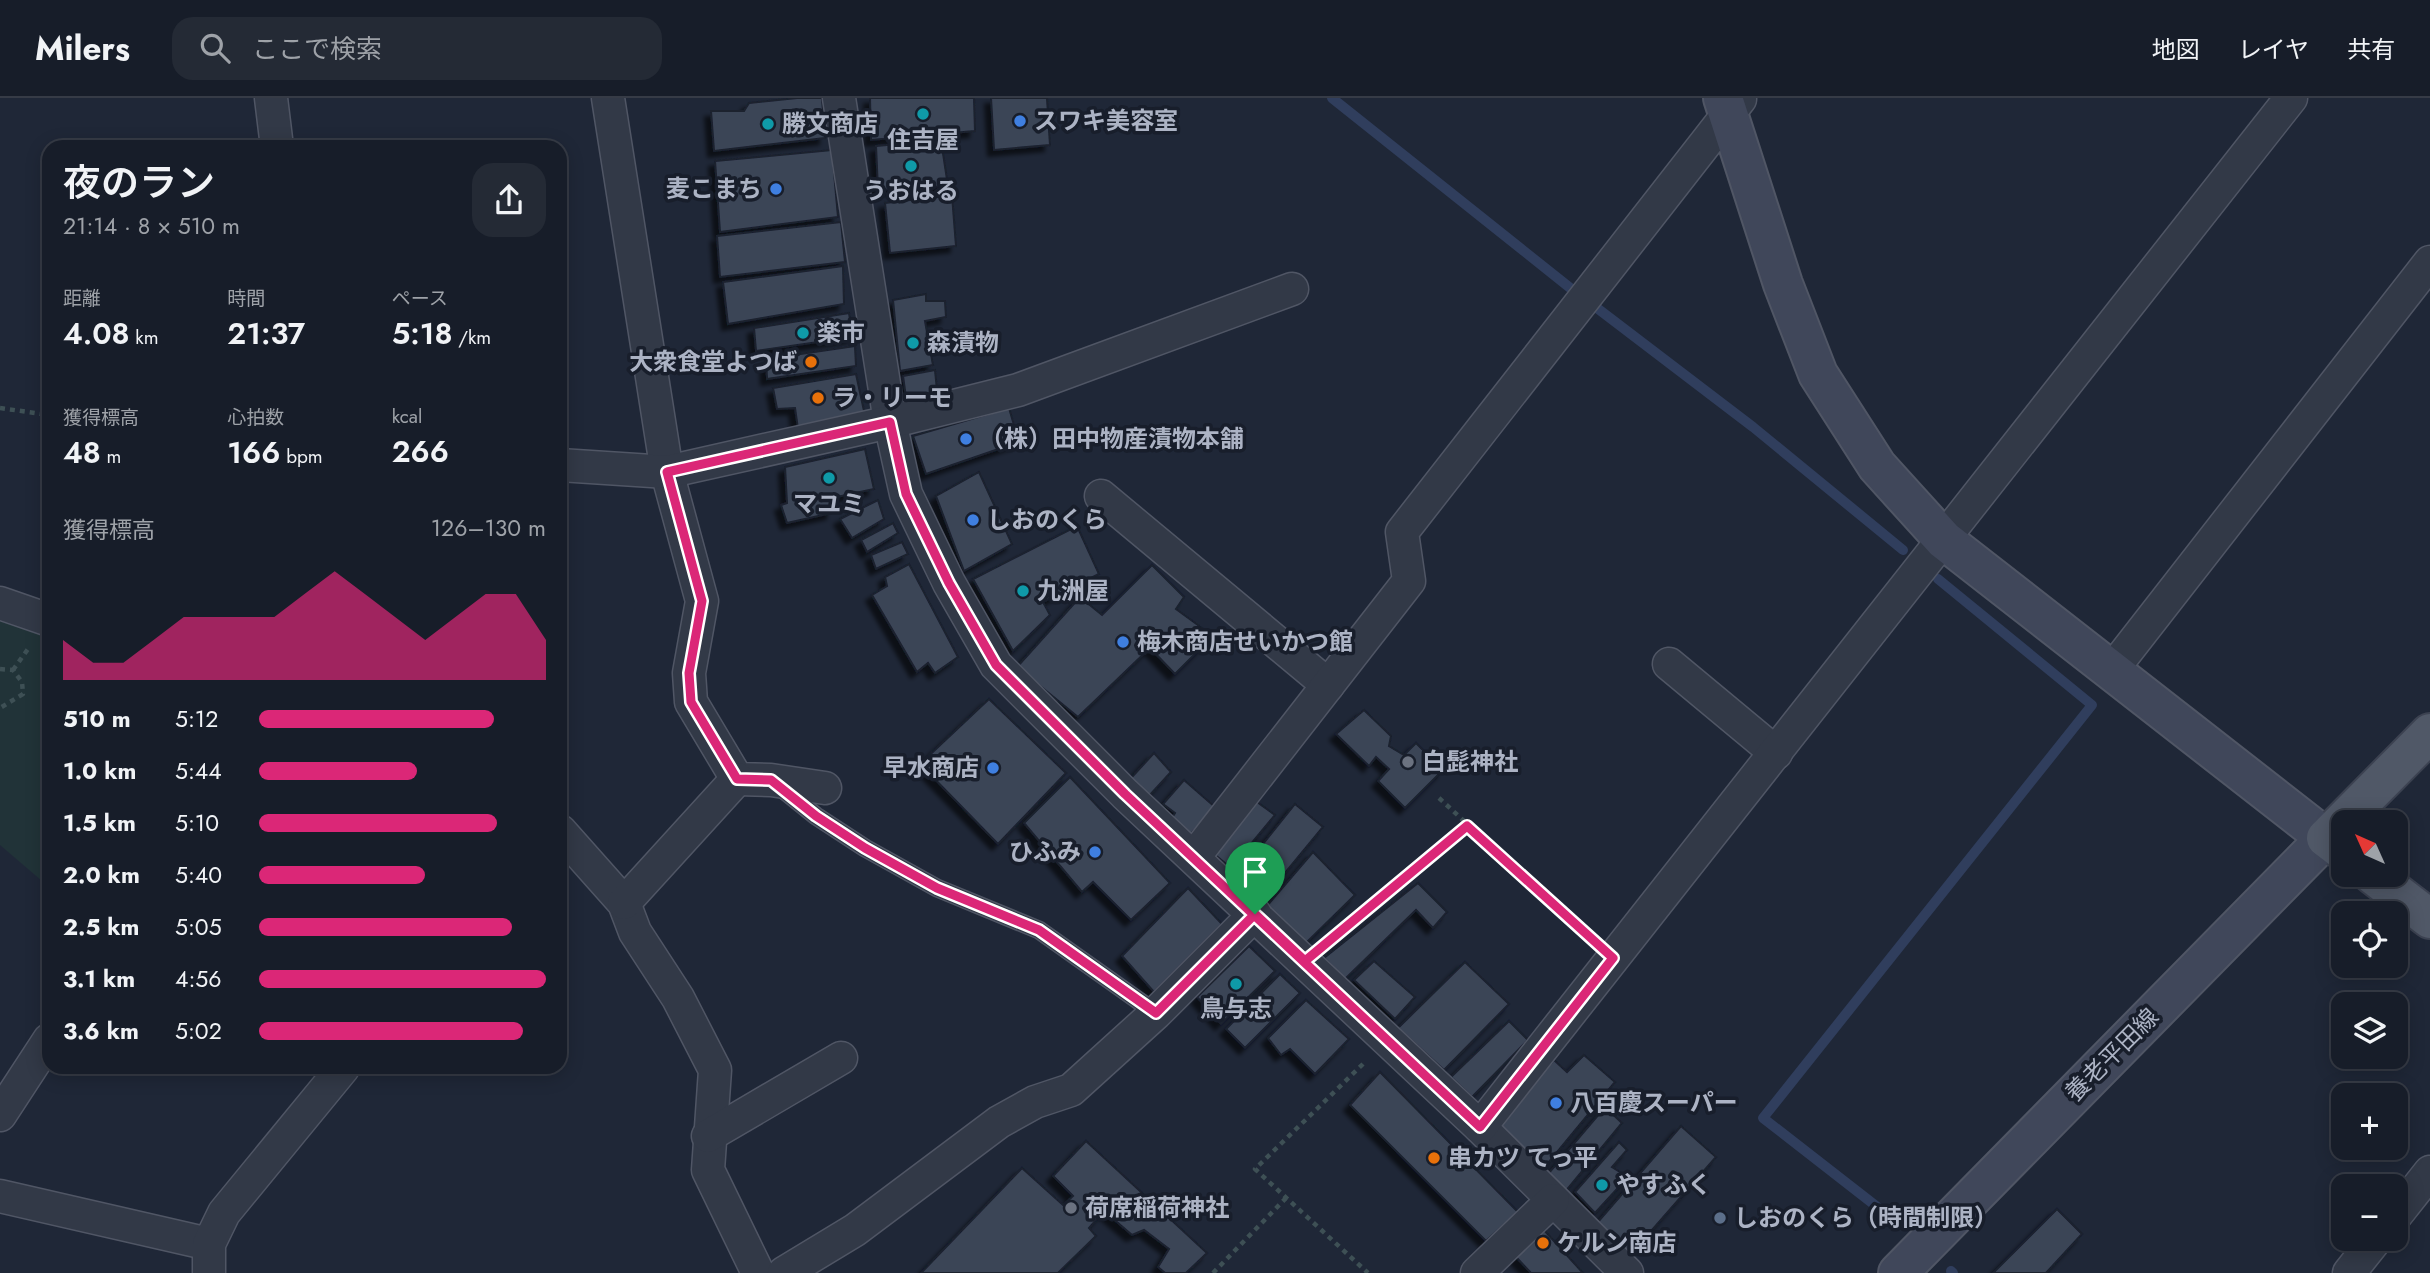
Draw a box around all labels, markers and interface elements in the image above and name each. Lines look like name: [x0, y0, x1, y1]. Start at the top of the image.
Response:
search box: [172, 17, 662, 80]
text: Milers: [35, 25, 130, 72]
icon: search: [196, 29, 234, 67]
text: ここで検索: [252, 30, 382, 68]
text: 地図: [2152, 32, 2200, 67]
text: レイヤ: [2238, 32, 2309, 67]
text: 共有: [2347, 32, 2395, 67]
place label: スワキ美容室: [1034, 103, 1178, 138]
place label: 勝文商店: [782, 106, 878, 141]
marker: 住吉屋: [915, 106, 931, 122]
marker: スワキ美容室: [1012, 113, 1028, 129]
marker: 勝文商店: [760, 116, 776, 132]
place label: 住吉屋: [887, 122, 959, 157]
text: 夜のラン: [63, 155, 215, 210]
marker: うおはる: [903, 158, 919, 174]
button: share: [472, 163, 546, 237]
place label: 麦こまち: [666, 171, 762, 206]
place label: うおはる: [863, 173, 959, 208]
marker: 麦こまち: [768, 181, 784, 197]
text: 21:14 · 8 × 510 m: [63, 209, 240, 243]
text: 距離: [63, 285, 101, 312]
text: 時間: [227, 285, 265, 312]
text: ペース: [392, 285, 448, 312]
text: 4.08: [63, 312, 130, 355]
text: 21:37: [227, 312, 305, 355]
text: 5:18: [392, 312, 453, 355]
place label: 楽市: [817, 315, 865, 350]
text: km: [130, 324, 159, 351]
text: /km: [453, 324, 491, 351]
marker: 楽市: [795, 325, 811, 341]
place label: 森漬物: [927, 325, 999, 360]
marker: 森漬物: [905, 335, 921, 351]
place label: 大衆食堂よつば: [629, 344, 797, 379]
marker: 大衆食堂よつば: [803, 354, 819, 370]
place label: ラ・リーモ: [832, 380, 952, 415]
marker: ラ・リーモ: [810, 390, 826, 406]
text: kcal: [392, 403, 422, 430]
text: 獲得標高: [63, 404, 139, 431]
text: 心拍数: [227, 404, 284, 431]
place label: （株）田中物産漬物本舗: [980, 421, 1244, 456]
text: 266: [392, 430, 449, 473]
text: 48: [63, 431, 101, 474]
text: 166: [227, 431, 280, 474]
marker: （株）田中物産漬物本舗: [958, 431, 974, 447]
text: m: [101, 443, 121, 470]
text: bpm: [280, 443, 323, 470]
marker: マユミ: [821, 470, 837, 486]
place label: マユミ: [793, 486, 865, 521]
place label: しおのくら: [987, 502, 1107, 537]
text: 126–130 m: [431, 511, 546, 545]
marker: しおのくら: [965, 512, 981, 528]
text: 獲得標高: [63, 513, 155, 547]
place label: 九洲屋: [1037, 573, 1109, 608]
marker: 九洲屋: [1015, 583, 1031, 599]
place label: 梅木商店せいかつ館: [1137, 624, 1353, 659]
marker: 梅木商店せいかつ館: [1115, 634, 1131, 650]
text: 510 m: [63, 702, 131, 736]
text: 5:12: [175, 702, 218, 736]
place label: 白髭神社: [1422, 744, 1518, 779]
place label: 早水商店: [883, 750, 979, 785]
text: 1.0 km: [63, 754, 136, 788]
text: 5:44: [175, 754, 222, 788]
marker: 白髭神社: [1400, 754, 1416, 770]
marker: 早水商店: [985, 760, 1001, 776]
text: 1.5 km: [63, 806, 136, 840]
text: 5:10: [175, 806, 219, 840]
north arrow: [2331, 810, 2408, 887]
map controls: [2331, 810, 2408, 1251]
place label: ひふみ: [1009, 834, 1081, 869]
pin: [1225, 842, 1285, 914]
marker: ひふみ: [1087, 844, 1103, 860]
icon: arrive: [1236, 853, 1274, 891]
text: 2.0 km: [63, 858, 140, 892]
text: 5:40: [175, 858, 222, 892]
button: locate: [2331, 901, 2408, 978]
text: 2.5 km: [63, 910, 139, 944]
text: 5:05: [175, 910, 222, 944]
text: 3.1 km: [63, 962, 135, 996]
text: 4:56: [175, 962, 222, 996]
marker: 鳥与志: [1228, 976, 1244, 992]
place label: 鳥与志: [1200, 991, 1272, 1026]
button: layers: [2331, 992, 2408, 1069]
street label: 養老平田線: [2057, 1000, 2166, 1109]
text: 3.6 km: [63, 1014, 139, 1048]
text: 5:02: [175, 1014, 222, 1048]
button: +: [2331, 1083, 2408, 1160]
place label: 八百慶スーパー: [1570, 1085, 1738, 1120]
marker: 八百慶スーパー: [1548, 1095, 1564, 1111]
place label: 串カツ てっ平: [1448, 1140, 1598, 1175]
marker: 串カツ てっ平: [1426, 1150, 1442, 1166]
place label: やすふく: [1616, 1167, 1712, 1202]
button: −: [2331, 1174, 2408, 1251]
marker: やすふく: [1594, 1177, 1610, 1193]
place label: 荷席稲荷神社: [1085, 1190, 1229, 1225]
marker: 荷席稲荷神社: [1063, 1200, 1079, 1216]
place label: しおのくら（時間制限）: [1734, 1200, 1998, 1235]
marker: しおのくら（時間制限）: [1712, 1210, 1728, 1226]
place label: ケルン南店: [1557, 1225, 1677, 1260]
marker: ケルン南店: [1535, 1235, 1551, 1251]

